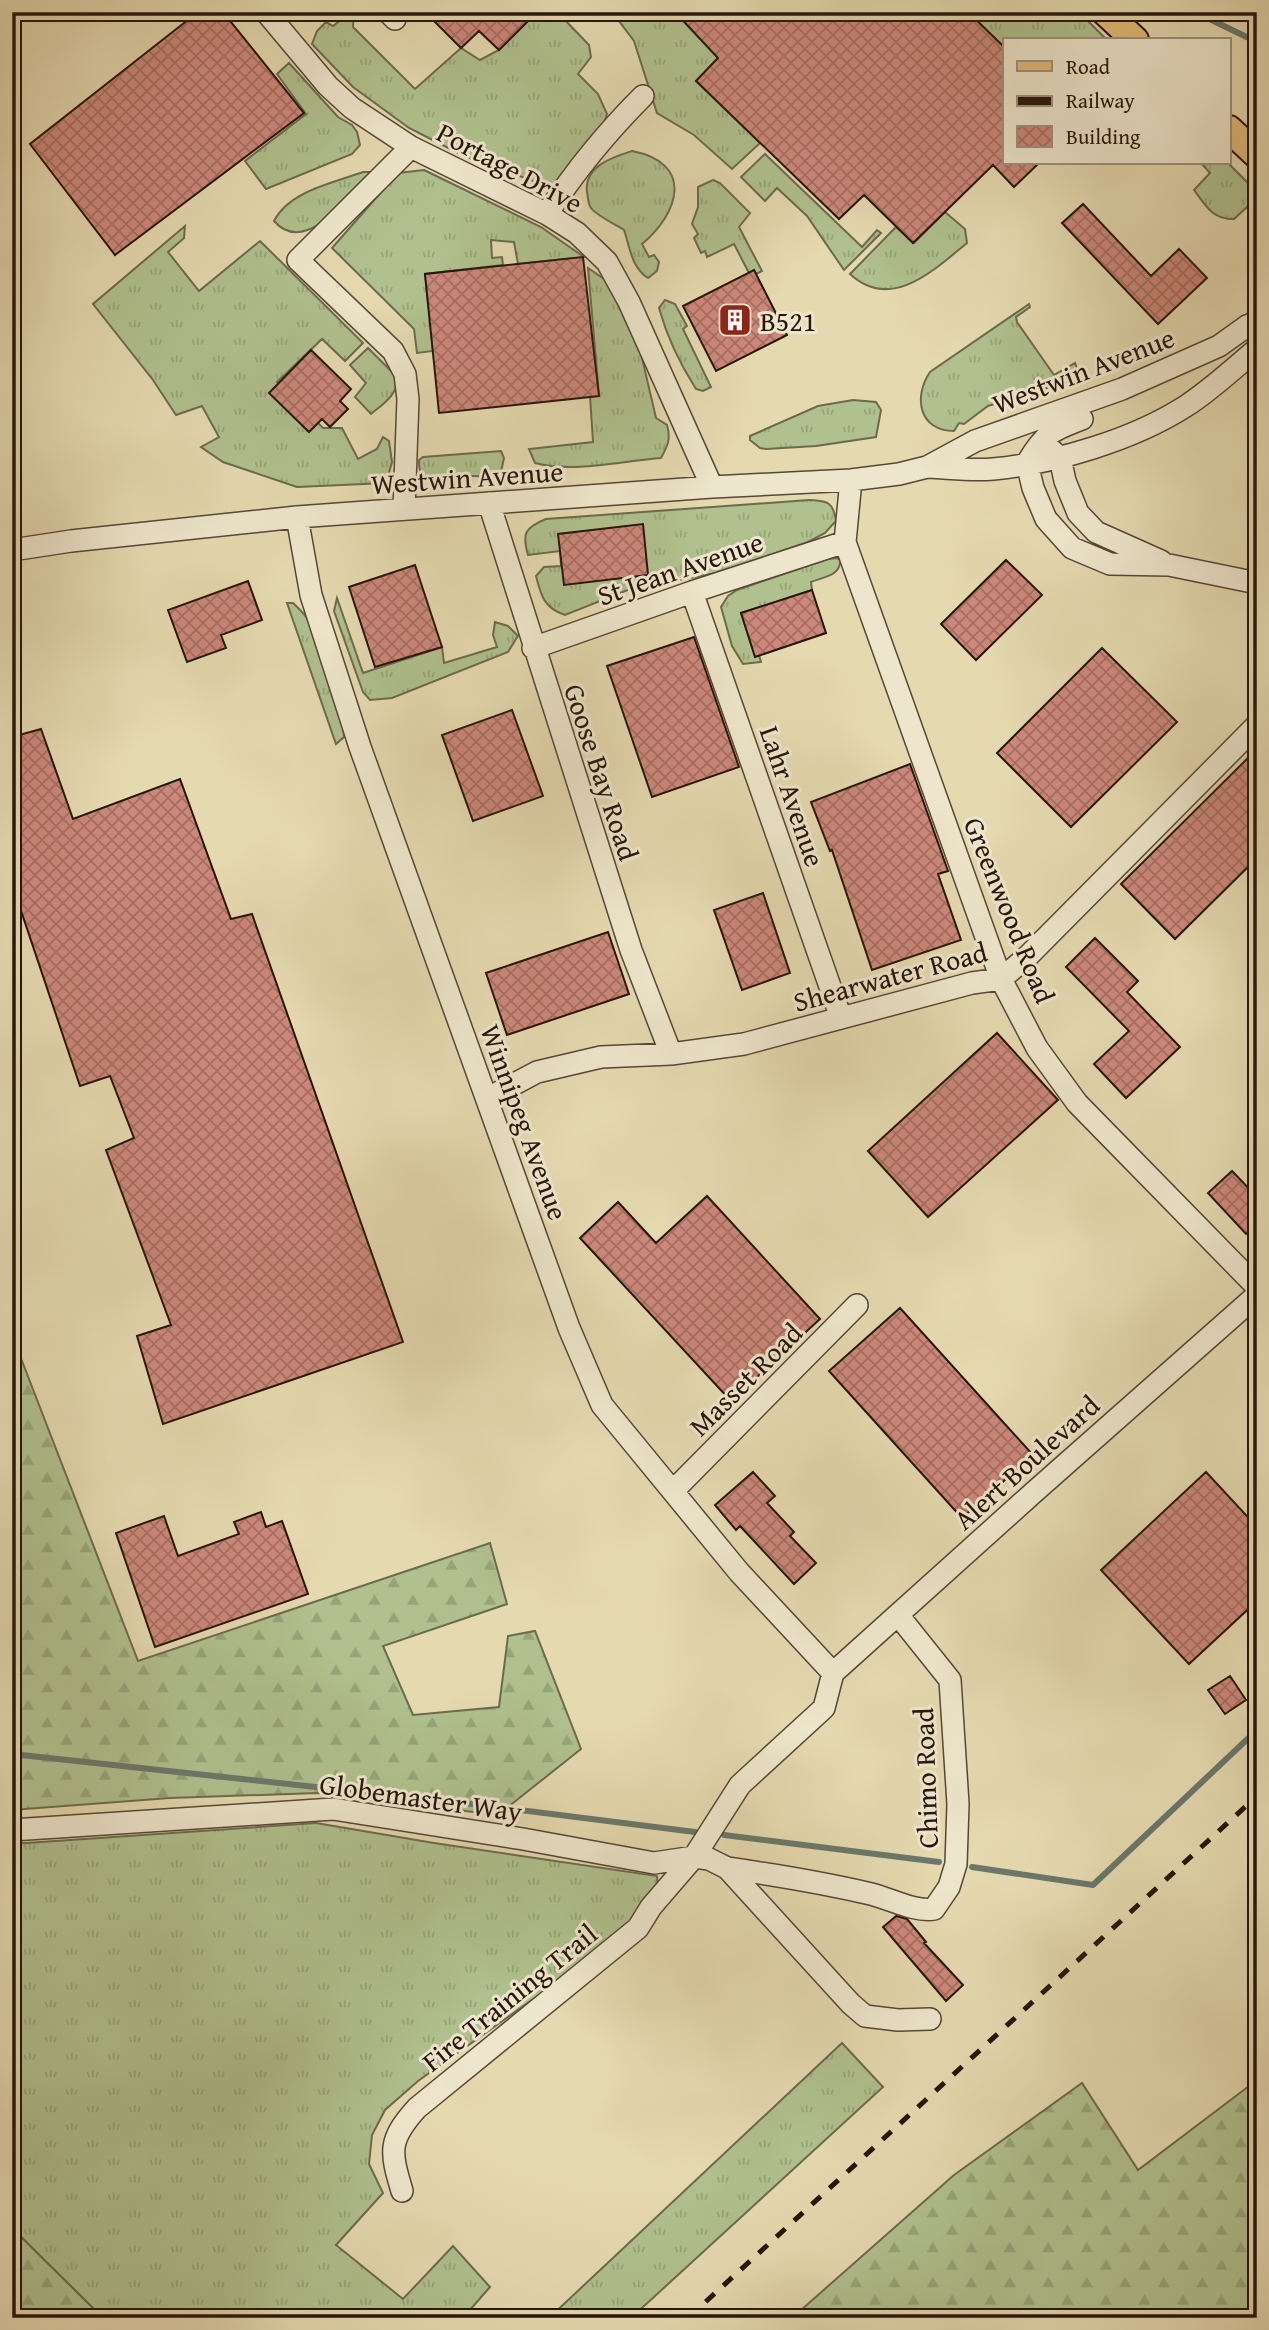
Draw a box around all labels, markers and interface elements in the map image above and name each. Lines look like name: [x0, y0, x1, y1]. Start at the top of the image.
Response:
legend: [1003, 38, 1230, 164]
text: Road: [1066, 51, 1111, 82]
text: Railway: [1066, 85, 1135, 116]
street label: Portage Drive: [430, 111, 590, 223]
text: Building: [1066, 121, 1141, 152]
place label: B521: [760, 300, 816, 341]
building icon: B521: [716, 301, 754, 339]
street label: Westwin Avenue: [986, 316, 1180, 424]
street label: Westwin Avenue: [370, 450, 564, 504]
street label: St Jean Avenue: [592, 520, 768, 616]
street label: Goose Bay Road: [554, 678, 650, 866]
street label: Lahr Avenue: [750, 720, 836, 872]
street label: Greenwood Road: [954, 811, 1066, 1009]
street label: Shearwater Road: [788, 930, 992, 1022]
street label: Winnipeg Avenue: [471, 1019, 579, 1225]
street label: Masset Road: [679, 1313, 811, 1445]
street label: Alert Boulevard: [944, 1385, 1108, 1539]
street label: Chimo Road: [902, 1707, 948, 1849]
street label: Globemaster Way: [317, 1762, 525, 1832]
street label: Fire Training Trail: [412, 1913, 606, 2081]

